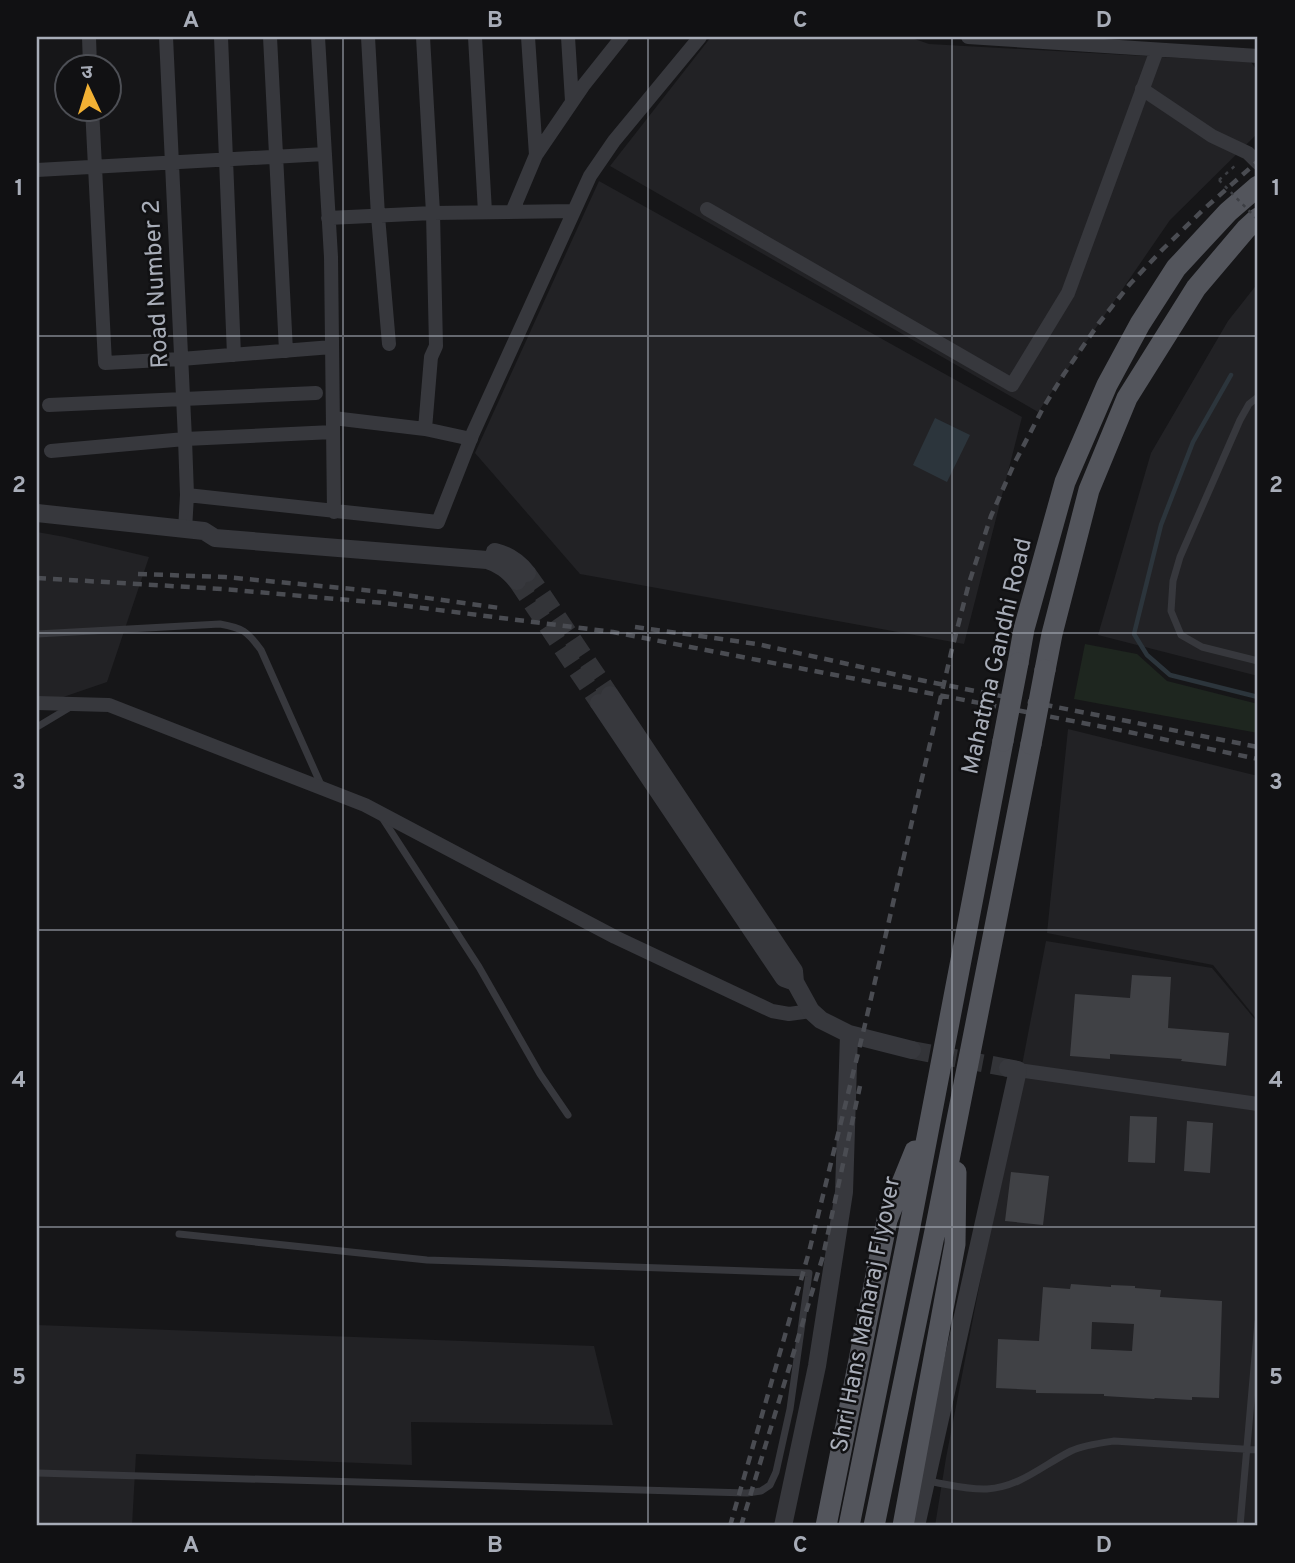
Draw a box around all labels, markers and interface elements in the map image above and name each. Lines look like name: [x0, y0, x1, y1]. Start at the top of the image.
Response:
text: A: [183, 7, 199, 36]
text: B: [487, 7, 503, 36]
text: C: [793, 7, 807, 36]
text: D: [1096, 7, 1112, 36]
north arrow: [52, 52, 122, 122]
text: उ: [81, 61, 94, 85]
text: 1: [14, 175, 24, 204]
text: 1: [1271, 175, 1281, 204]
street label: Road Number 2: [138, 199, 176, 369]
text: 2: [12, 472, 26, 501]
text: 2: [1269, 472, 1283, 501]
street label: Mahatma Gandhi Road: [956, 535, 1040, 778]
text: 3: [12, 769, 26, 798]
text: 3: [1269, 769, 1283, 798]
text: 4: [12, 1067, 26, 1096]
text: 4: [1269, 1067, 1283, 1096]
street label: Shri Hans Maharaj Flyover: [825, 1174, 908, 1455]
text: 5: [12, 1364, 26, 1393]
text: 5: [1269, 1364, 1283, 1393]
text: A: [183, 1532, 199, 1561]
text: B: [487, 1532, 503, 1561]
text: C: [793, 1532, 807, 1561]
text: D: [1096, 1532, 1112, 1561]

